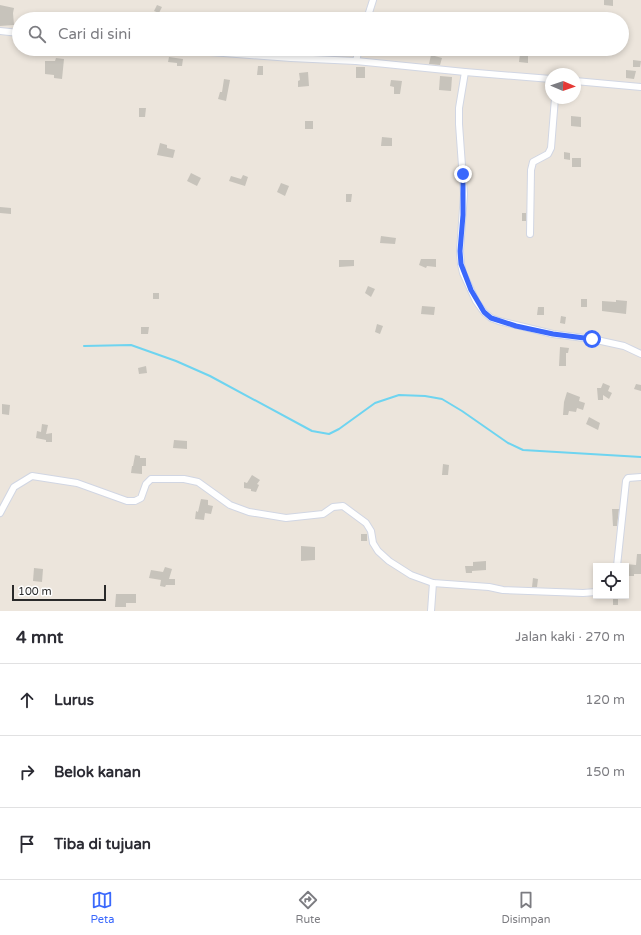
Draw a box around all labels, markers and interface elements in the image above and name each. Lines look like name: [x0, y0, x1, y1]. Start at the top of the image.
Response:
search box: [12, 12, 629, 56]
icon: search: [26, 23, 48, 45]
text: Cari di sini: [58, 25, 131, 43]
north arrow: [545, 68, 581, 104]
route end: [454, 165, 472, 183]
route start: [583, 330, 601, 348]
map controls: [593, 563, 629, 599]
button: locate: [593, 563, 629, 599]
scale bar: [12, 583, 106, 602]
text: 100 m: [18, 585, 52, 598]
text: 4 mnt: [16, 627, 63, 648]
text: Jalan kaki · 270 m: [515, 629, 625, 645]
icon: ahead: [16, 689, 38, 711]
text: Lurus: [54, 691, 94, 709]
text: 120 m: [585, 692, 625, 708]
icon: right: [16, 761, 38, 783]
text: Belok kanan: [54, 763, 141, 781]
text: 150 m: [585, 764, 625, 780]
icon: arrive: [16, 833, 38, 855]
text: Tiba di tujuan: [54, 835, 151, 853]
tab: Peta: [91, 889, 114, 926]
tab: Rute: [296, 889, 320, 926]
tab: Disimpan: [502, 889, 550, 926]

